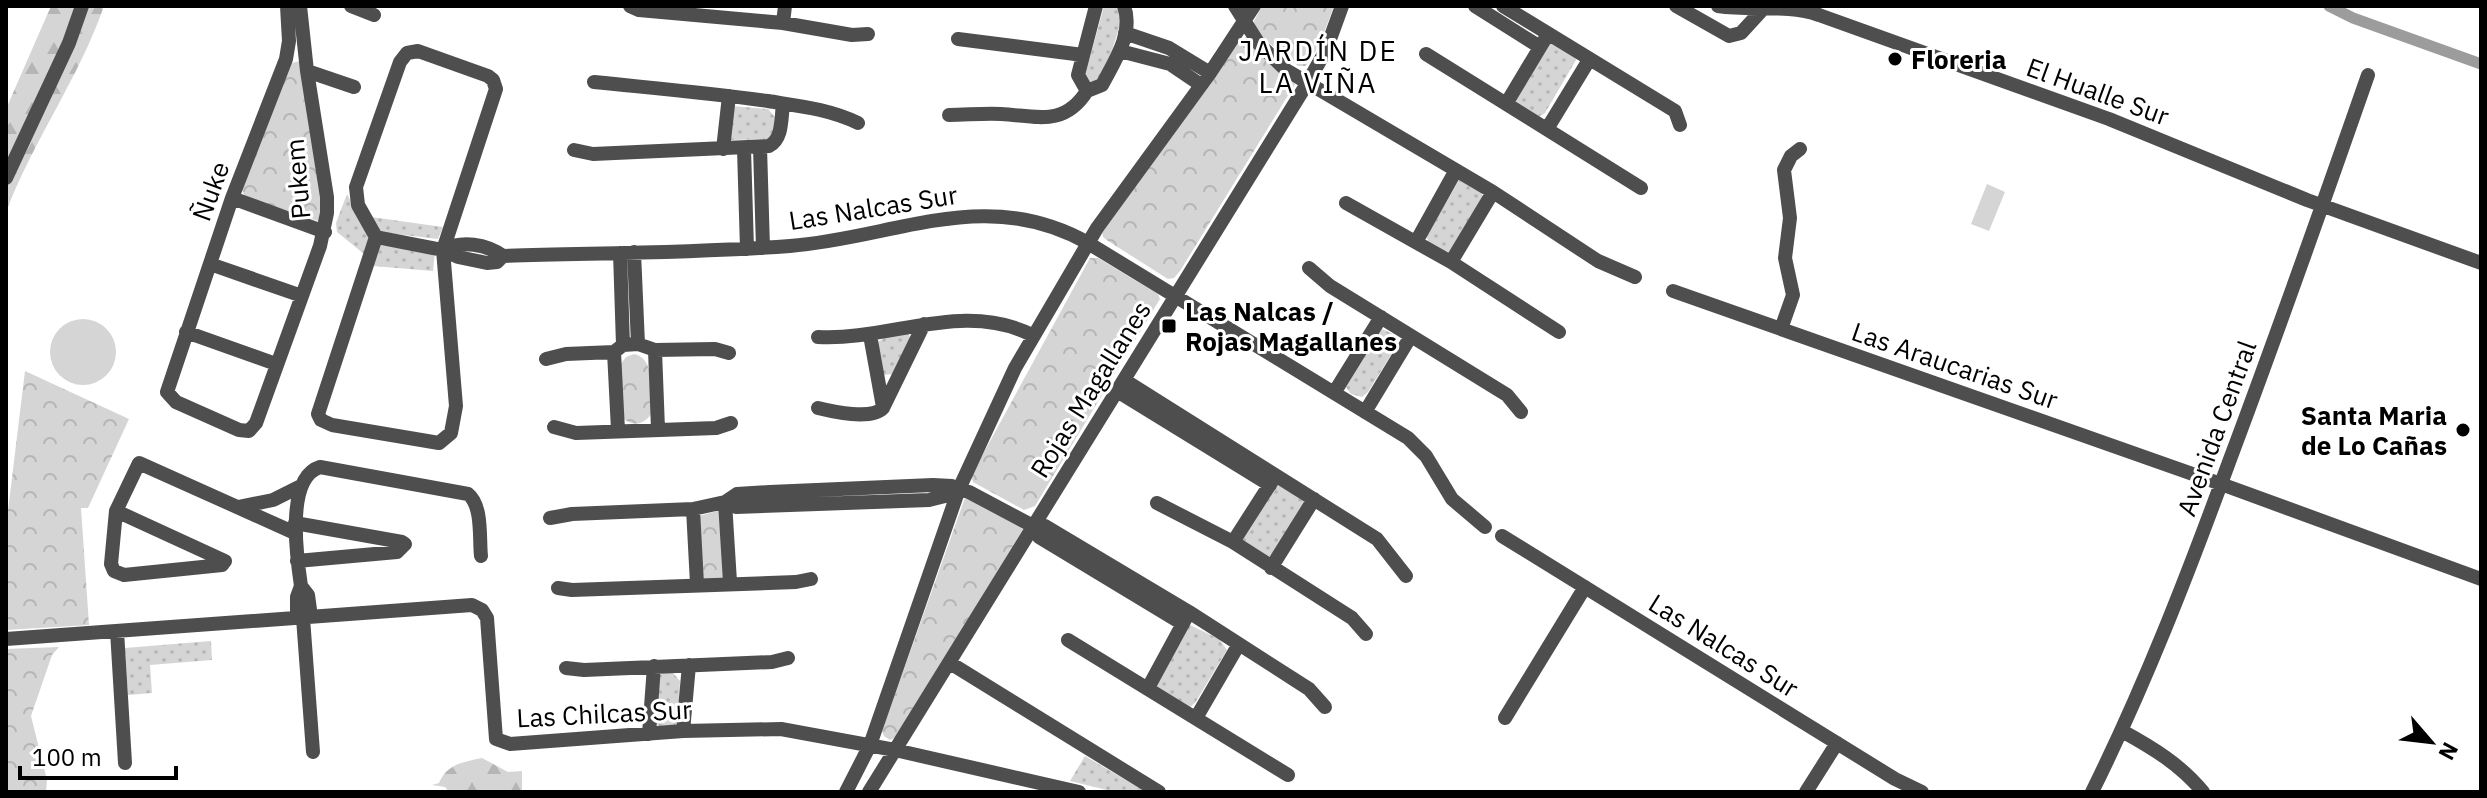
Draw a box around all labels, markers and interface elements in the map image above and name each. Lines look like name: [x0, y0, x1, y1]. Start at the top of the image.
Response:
district label: JARDÍN DE LA VIÑA: [1238, 32, 1398, 101]
place label: Floreria: [1911, 42, 2007, 76]
marker: Floreria: [1886, 50, 1904, 68]
street label: El Hualle Sur: [2022, 50, 2174, 133]
street label: Pukem: [277, 137, 317, 221]
street label: Ñuke: [184, 157, 236, 225]
street label: Las Nalcas Sur: [786, 177, 960, 237]
street label: Rojas Magallanes: [1022, 294, 1158, 484]
place label: Las Nalcas / Rojas Magallanes: [1185, 294, 1397, 358]
street label: Las Araucarias Sur: [1848, 314, 2063, 416]
marker: Las Nalcas / Rojas Magallanes: [1160, 317, 1178, 335]
street label: Avenida Central: [2169, 336, 2263, 520]
place label: Santa Maria de Lo Cañas: [2301, 398, 2447, 462]
marker: Santa Maria de Lo Cañas: [2454, 421, 2472, 439]
street label: Las Nalcas Sur: [1643, 585, 1806, 705]
street label: Las Chilcas Sur: [516, 691, 693, 735]
north arrow: [2391, 702, 2471, 782]
scale bar: [20, 730, 176, 780]
text: N: [2433, 738, 2466, 765]
text: 100 m: [32, 741, 102, 773]

